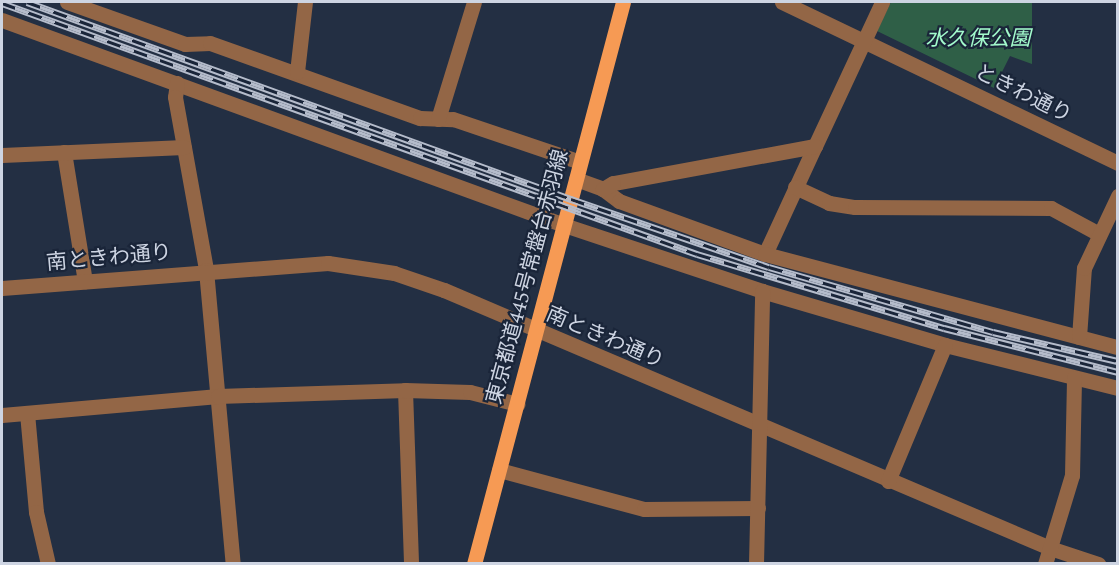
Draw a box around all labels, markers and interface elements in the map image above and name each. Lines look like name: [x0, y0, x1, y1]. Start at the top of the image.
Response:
park label: 水久保公園: [926, 26, 1030, 52]
street label: ときわ通り: [970, 60, 1076, 128]
street label: 東京都道445号常盤台赤羽線: [482, 147, 574, 407]
street label: 南ときわ通り: [45, 240, 173, 276]
street label: 南ときわ通り: [542, 302, 668, 374]

